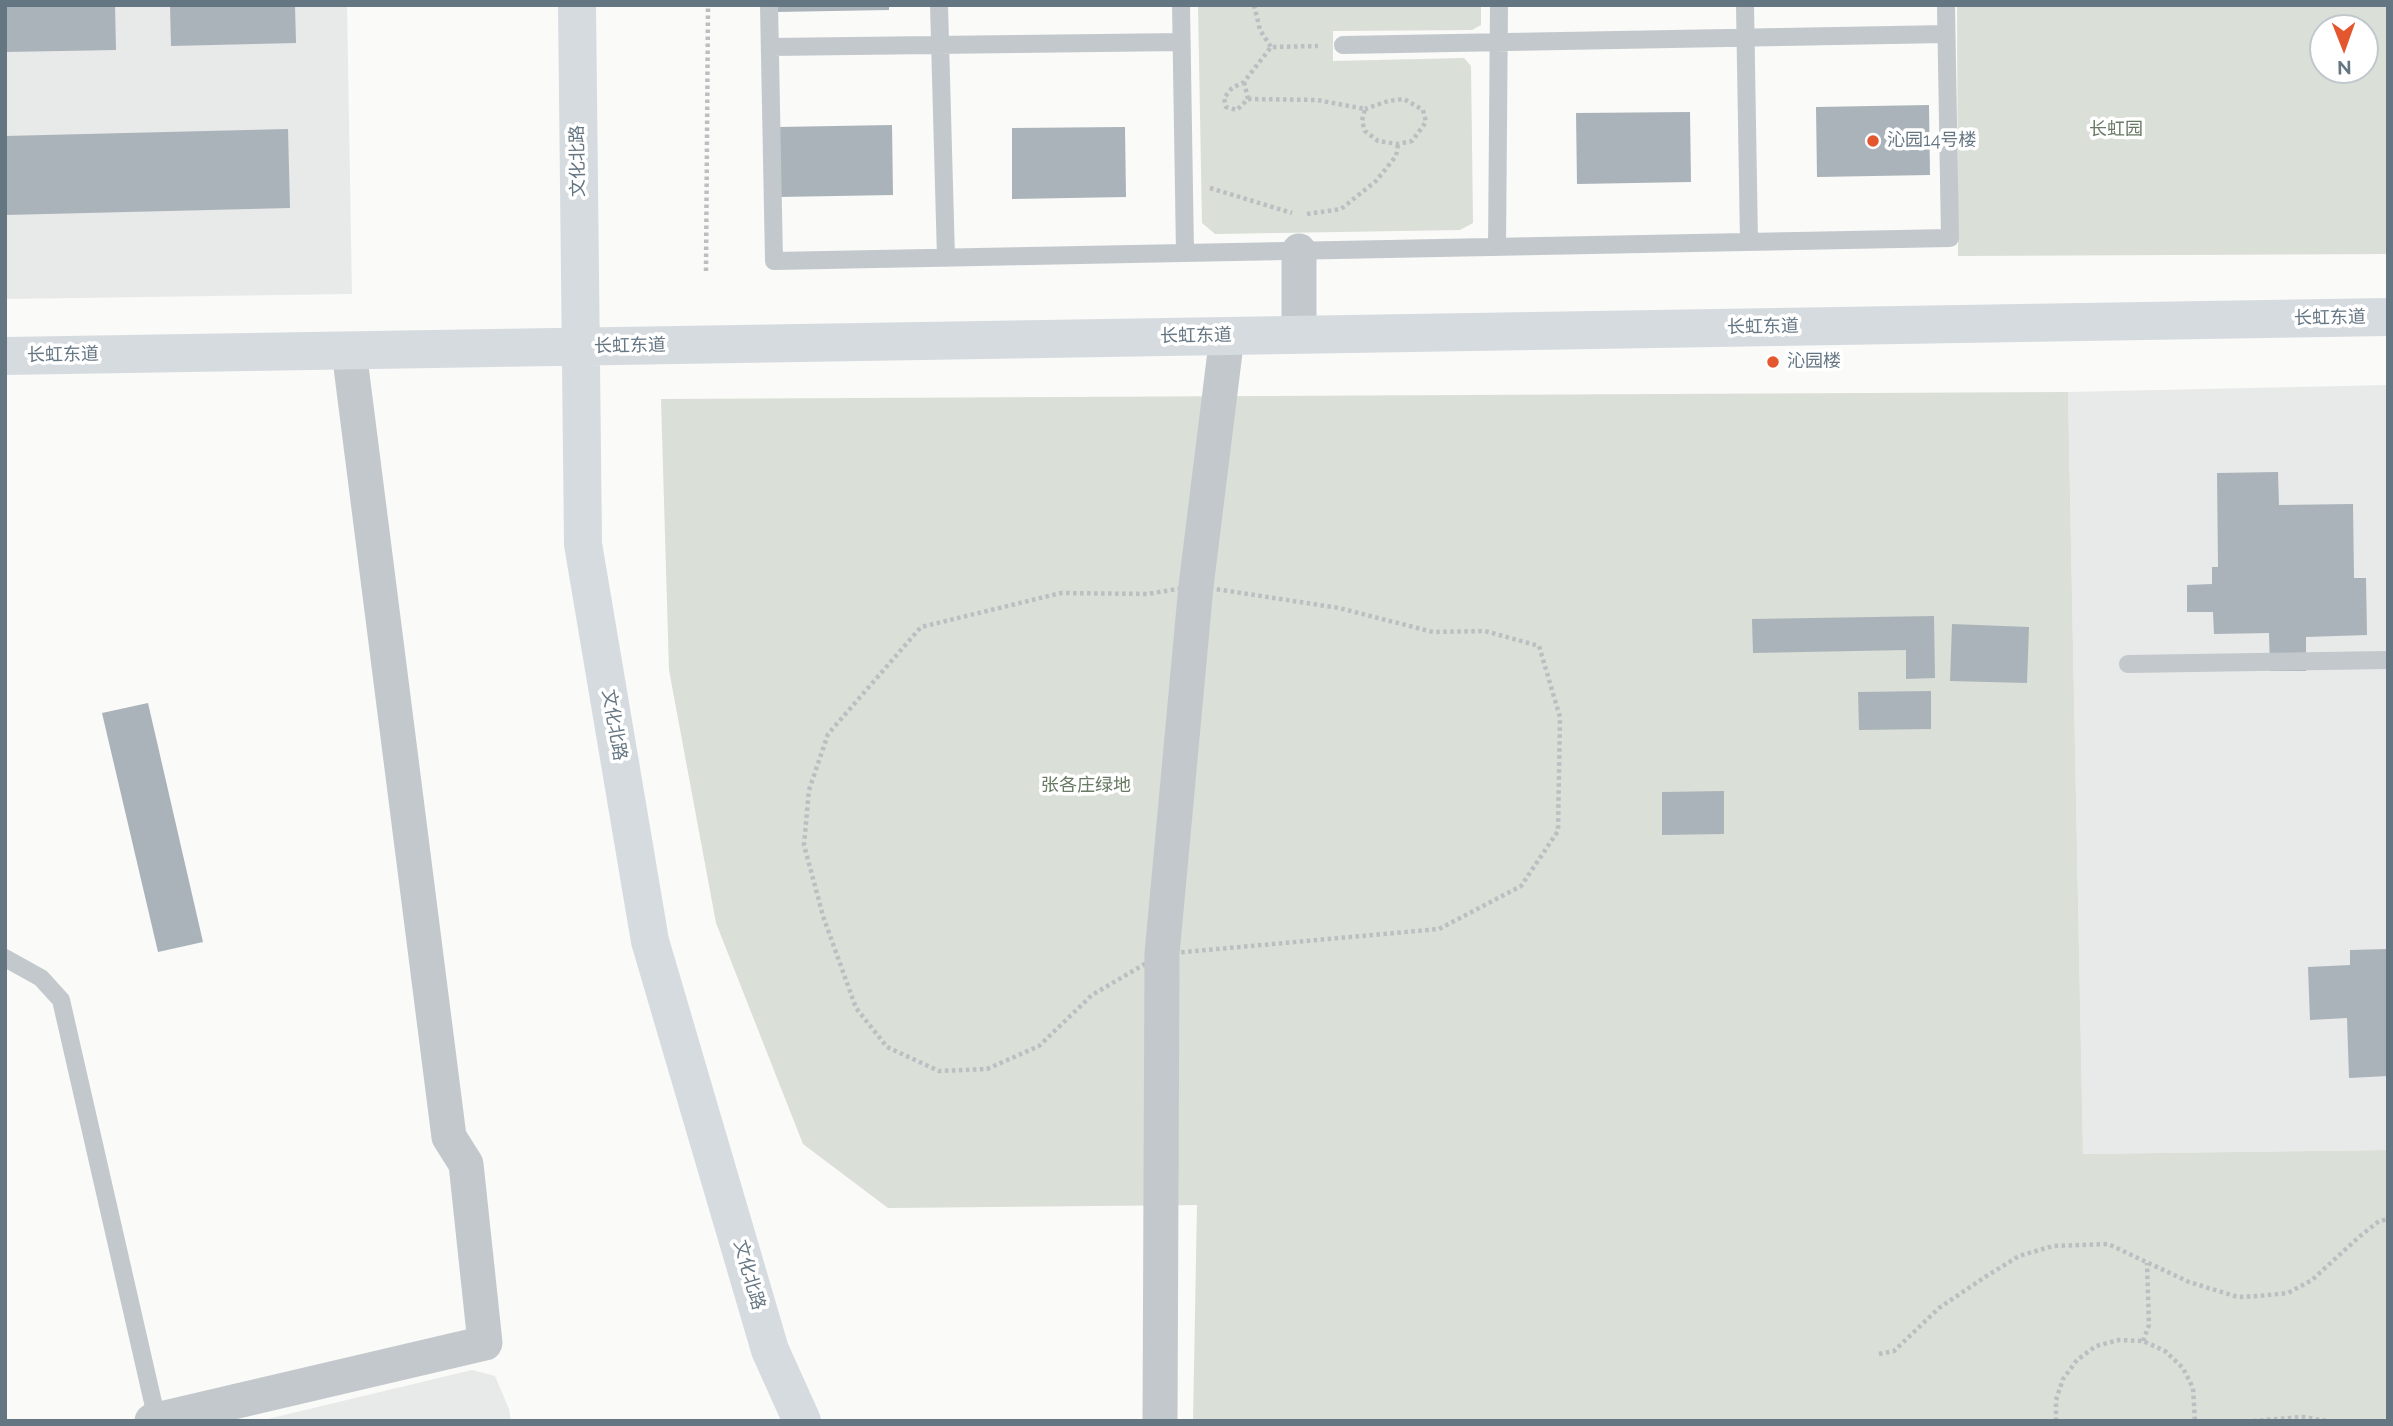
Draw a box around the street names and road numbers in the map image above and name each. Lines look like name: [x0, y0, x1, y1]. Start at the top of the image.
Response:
street label: 文化北路: [567, 125, 589, 197]
street label: 长虹东道: [2294, 307, 2366, 329]
street label: 长虹东道: [1727, 316, 1799, 338]
street label: 长虹东道: [1160, 325, 1232, 347]
street label: 长虹东道: [594, 335, 666, 357]
street label: 长虹东道: [27, 344, 99, 366]
street label: 文化北路: [597, 688, 631, 762]
street label: 文化北路: [729, 1237, 769, 1313]

